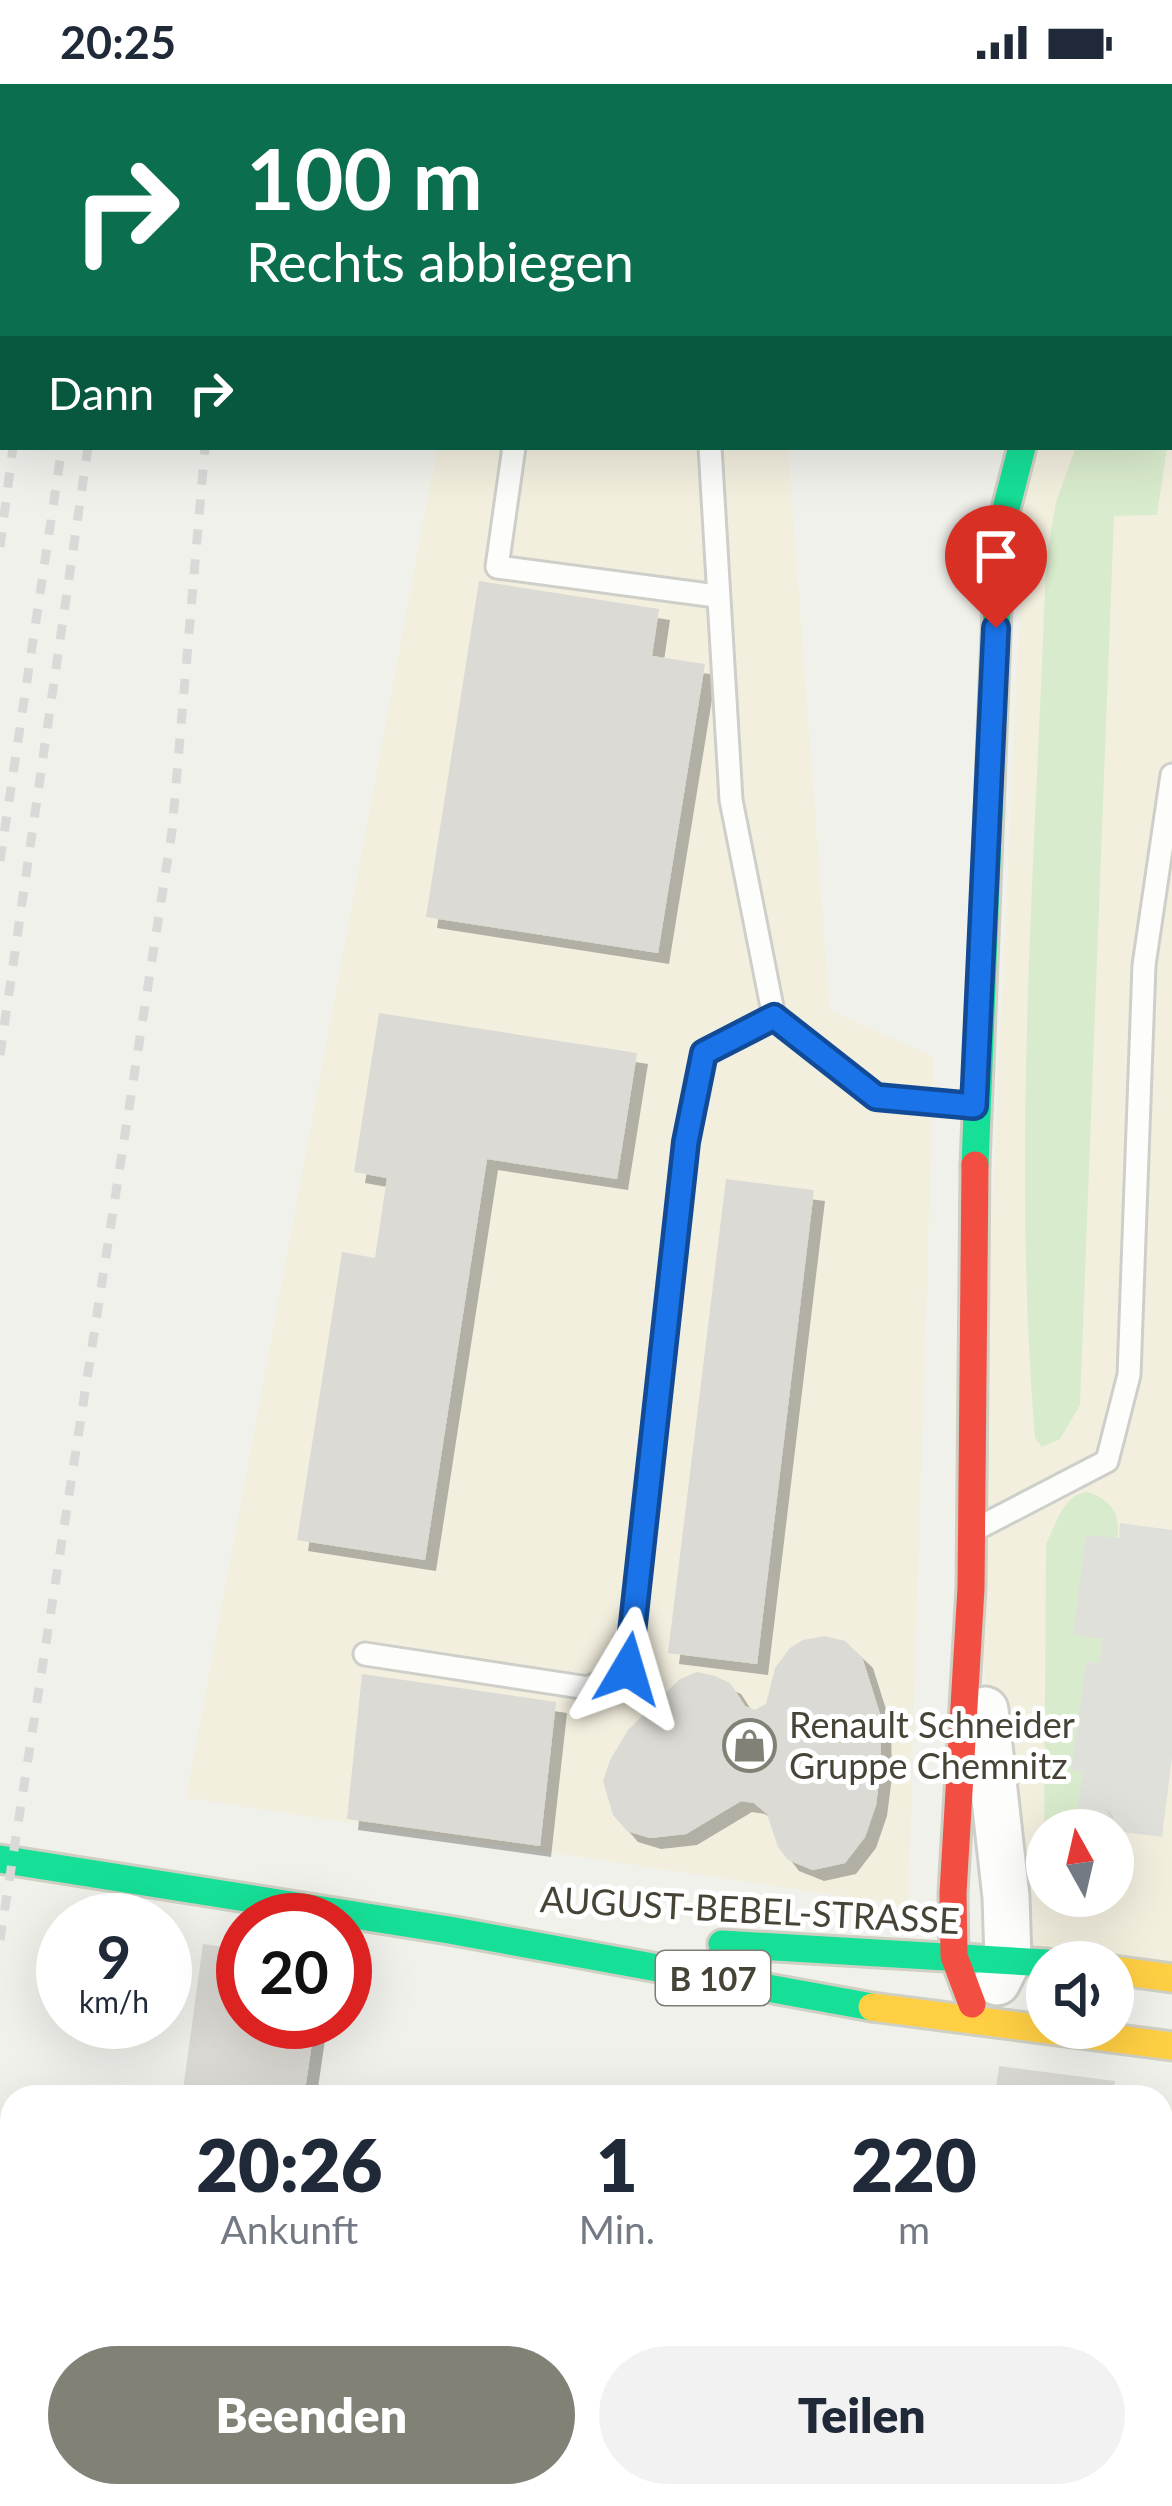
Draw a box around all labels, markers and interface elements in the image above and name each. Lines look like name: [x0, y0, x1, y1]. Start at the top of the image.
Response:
text: 20:25: [60, 15, 176, 69]
text: 100 m: [246, 127, 483, 228]
icon: right: [48, 132, 204, 288]
text: Rechts abbiegen: [246, 229, 634, 294]
icon: right: [178, 360, 244, 426]
text: Dann: [48, 366, 154, 420]
pin: [945, 505, 1047, 628]
icon: arrive: [963, 523, 1029, 589]
position arrow: [565, 1606, 691, 1732]
place label: Renault Schneider Gruppe Chemnitz: [789, 1702, 1075, 1787]
shop icon: Renault Schneider Gruppe Chemnitz: [722, 1717, 778, 1773]
north arrow: [1026, 1809, 1134, 1917]
map controls: [1026, 1809, 1134, 2049]
street label: AUGUST-BEBEL-STRASSE: [539, 1876, 961, 1942]
speed limit sign: 20: [216, 1893, 372, 2049]
text: 9: [97, 1920, 131, 1992]
button: sound: [1026, 1941, 1134, 2049]
road number: B 107: [656, 1951, 770, 2005]
text: km/h: [79, 1983, 149, 2019]
text: 20:26: [196, 2121, 382, 2207]
text: 1: [596, 2121, 638, 2207]
text: 220: [851, 2121, 977, 2207]
text: Ankunft: [220, 2206, 358, 2252]
text: Min.: [579, 2206, 655, 2252]
text: m: [898, 2206, 930, 2252]
button: Beenden: [48, 2346, 575, 2484]
button: Teilen: [599, 2346, 1125, 2484]

